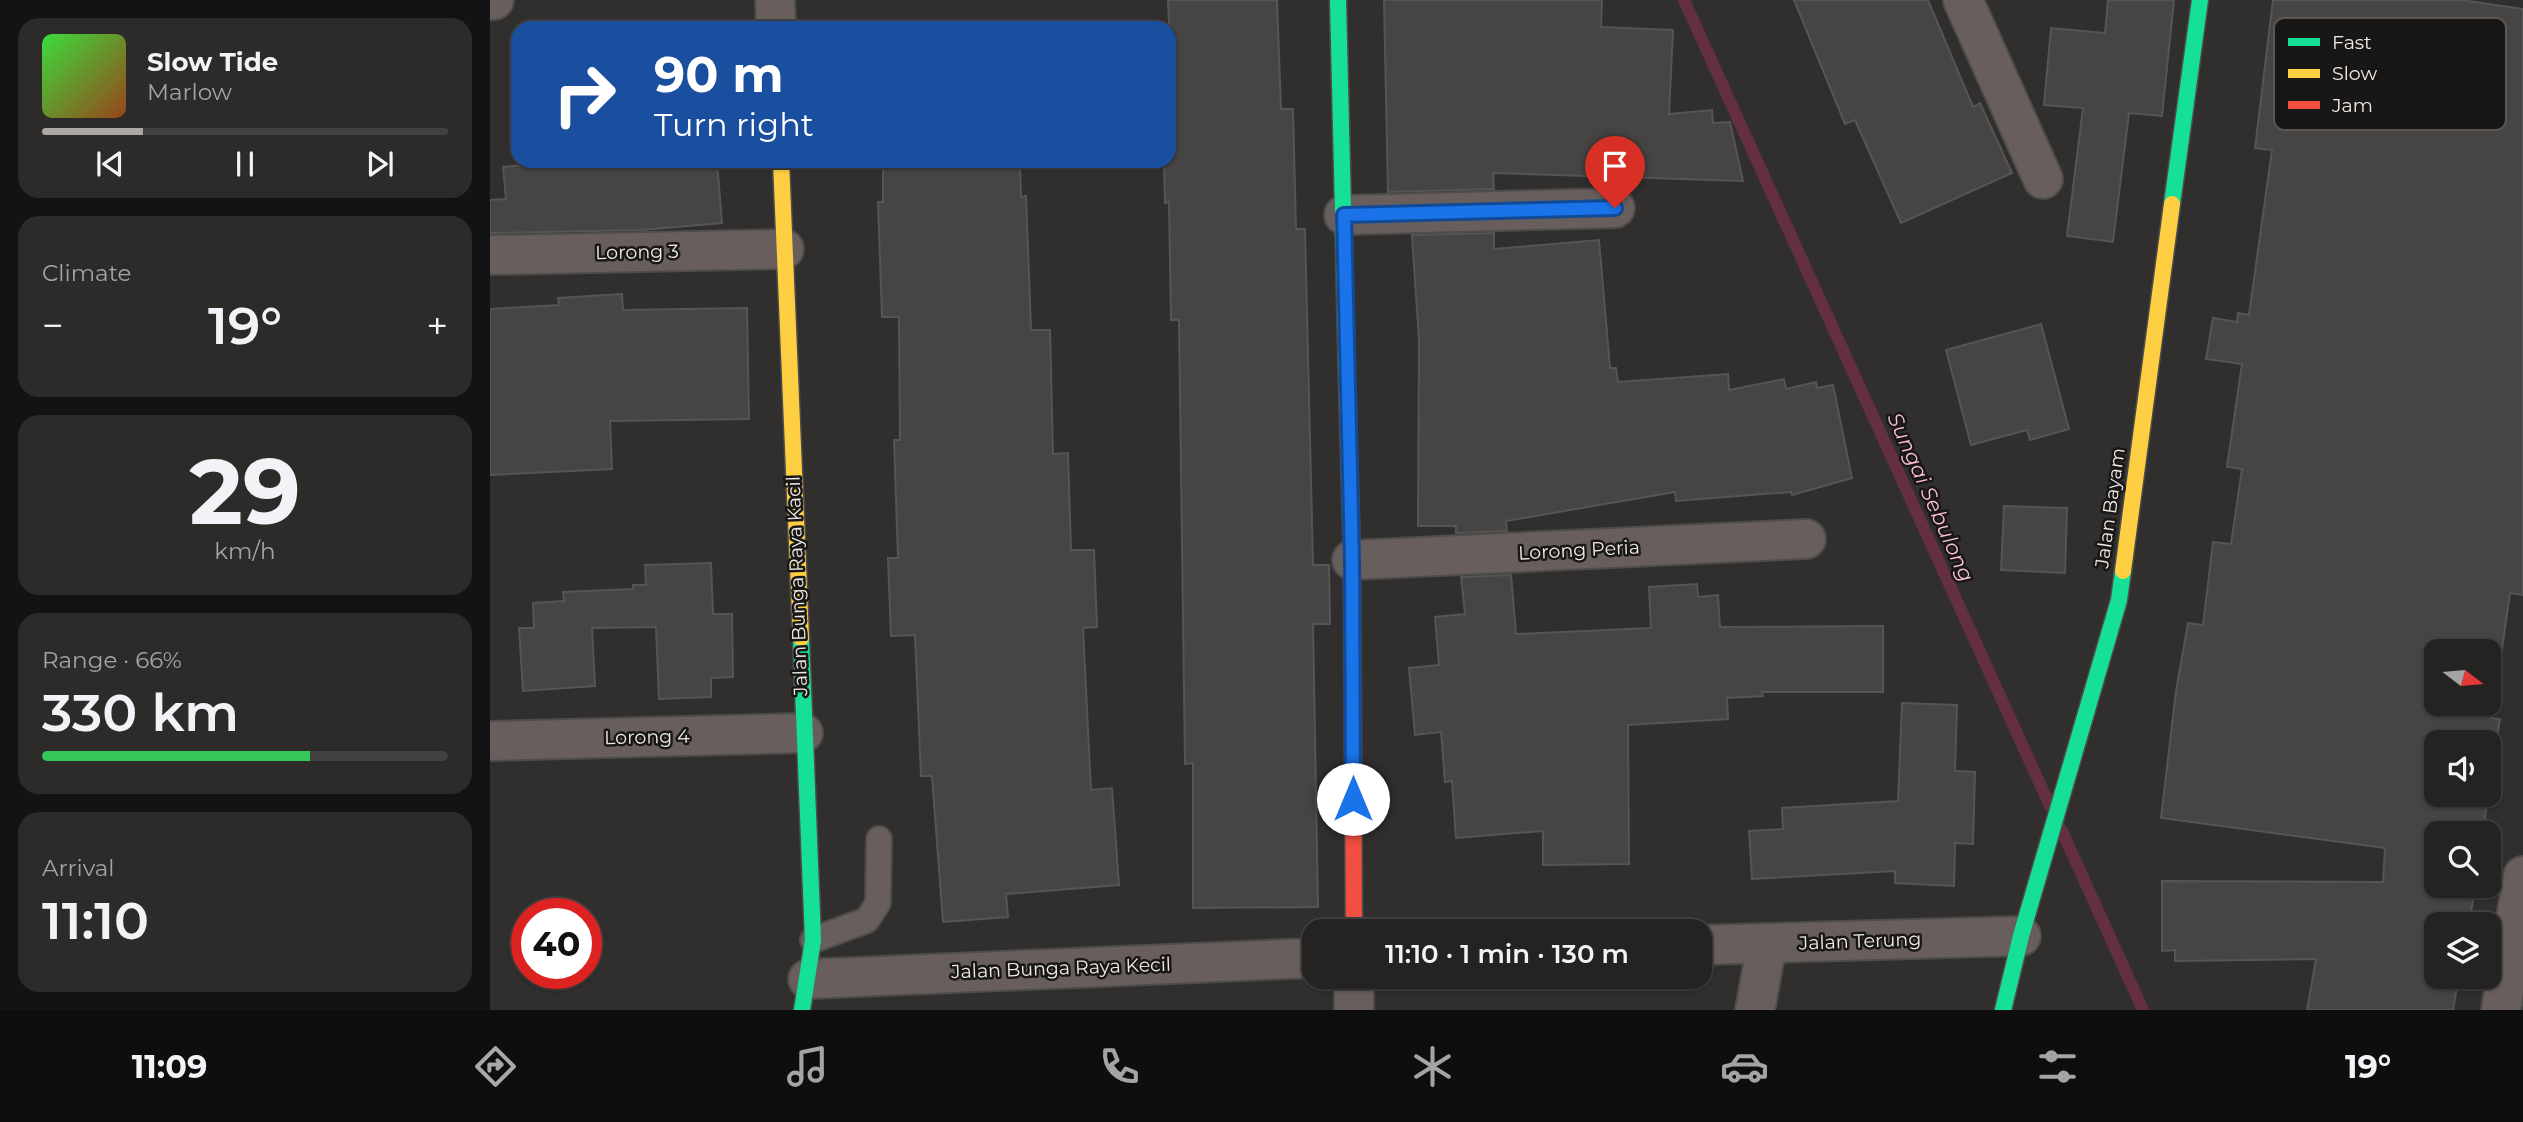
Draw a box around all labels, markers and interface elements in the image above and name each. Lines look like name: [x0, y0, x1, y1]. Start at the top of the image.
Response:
legend: [2274, 18, 2506, 130]
text: Fast: [2332, 31, 2372, 54]
text: 90 m: [654, 45, 784, 104]
text: Slow Tide: [147, 46, 278, 78]
icon: right: [539, 49, 630, 140]
text: Slow: [2332, 62, 2377, 85]
text: Marlow: [147, 78, 232, 106]
text: Jam: [2331, 94, 2373, 117]
text: Turn right: [654, 105, 814, 144]
pin: [1585, 136, 1645, 208]
icon: previous: [91, 145, 129, 183]
icon: pause: [226, 145, 264, 183]
icon: next: [361, 145, 399, 183]
icon: arrive: [1596, 147, 1634, 185]
street label: Lorong 3: [595, 240, 679, 264]
text: Climate: [42, 259, 131, 287]
text: 19°: [208, 294, 282, 357]
text: −: [42, 302, 64, 349]
text: +: [426, 302, 448, 349]
water label: Sungai Sebulong: [1882, 409, 1980, 585]
text: 29: [189, 436, 301, 547]
street label: Jalan Bayam: [2090, 446, 2130, 571]
street label: Jalan Bunga Raya Kacil: [782, 476, 812, 697]
street label: Lorong Peria: [1518, 535, 1640, 565]
text: km/h: [214, 537, 276, 565]
north arrow: [2424, 639, 2501, 716]
map controls: [2424, 639, 2501, 989]
text: Range · 66%: [42, 646, 182, 674]
text: 330 km: [42, 681, 239, 744]
street label: Lorong 4: [604, 725, 690, 749]
button: sound: [2424, 730, 2501, 807]
position arrow: [1316, 762, 1390, 836]
button: search: [2424, 821, 2501, 898]
text: Arrival: [42, 854, 115, 882]
text: 11:10: [42, 889, 149, 952]
speed limit sign: 40: [511, 898, 602, 989]
button: layers: [2424, 912, 2501, 989]
street label: Jalan Terung: [1797, 927, 1922, 955]
text: 11:10 · 1 min · 130 m: [1385, 938, 1629, 970]
street label: Jalan Bunga Raya Kecil: [950, 953, 1171, 983]
icon: directions: [471, 1042, 520, 1091]
icon: music: [783, 1042, 832, 1091]
icon: phone: [1095, 1042, 1144, 1091]
icon: climate: [1408, 1042, 1457, 1091]
icon: car: [1720, 1042, 1769, 1091]
icon: filters: [2033, 1042, 2082, 1091]
text: 11:09: [132, 1047, 207, 1086]
text: 19°: [2345, 1047, 2391, 1086]

